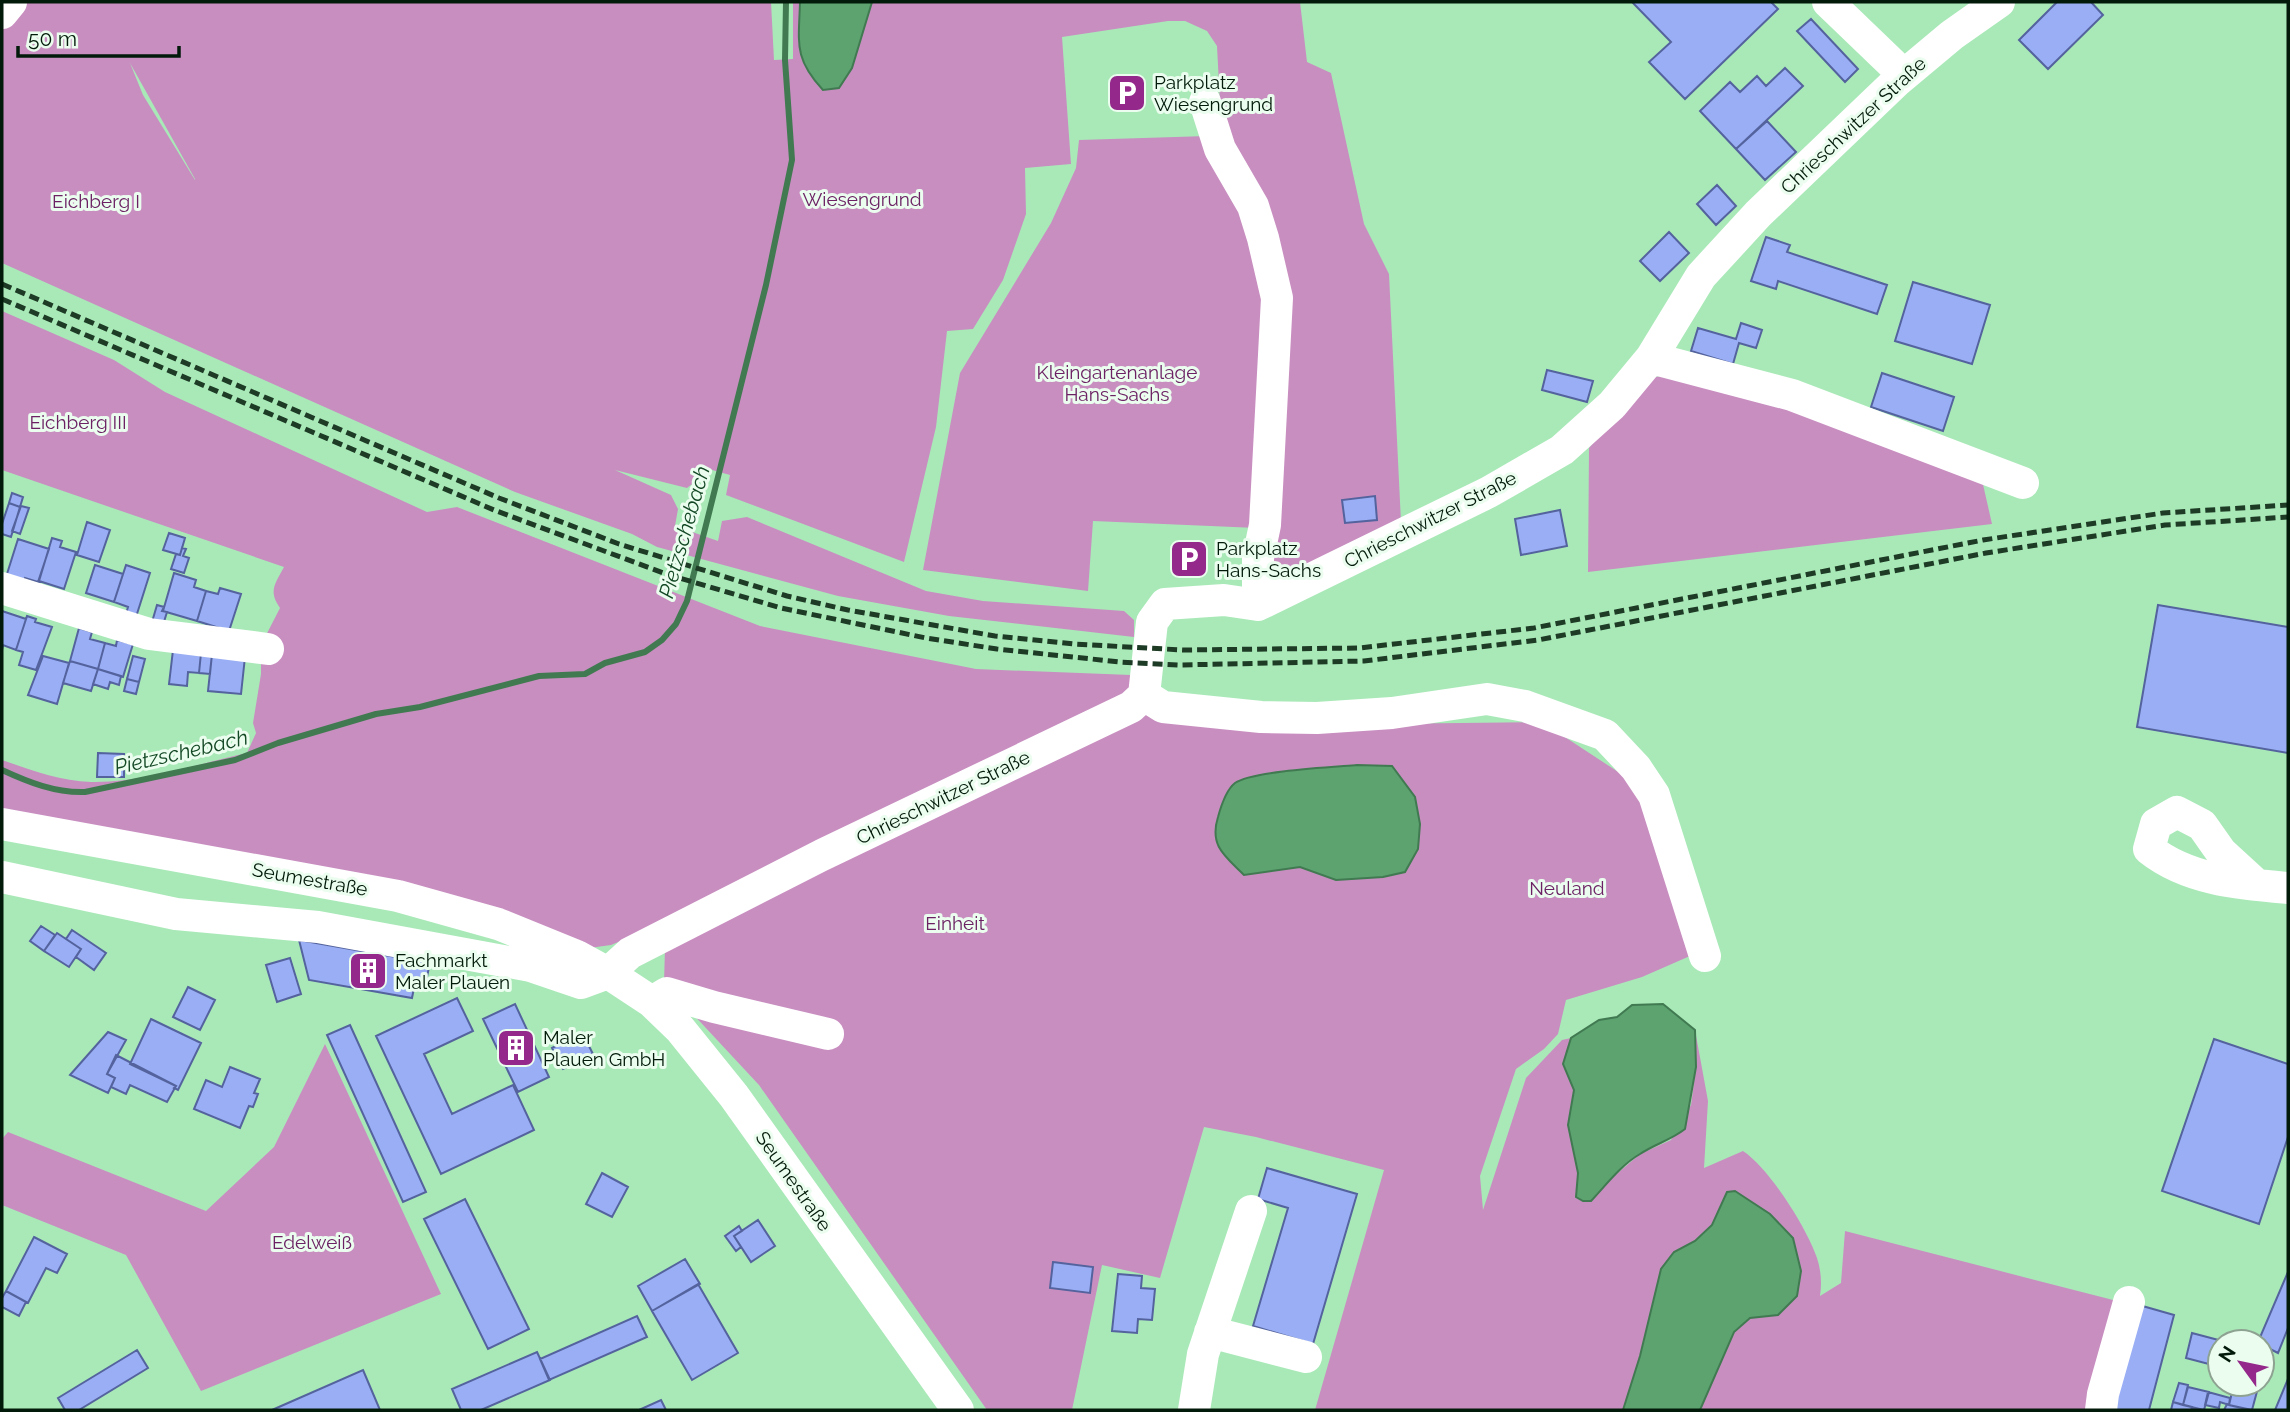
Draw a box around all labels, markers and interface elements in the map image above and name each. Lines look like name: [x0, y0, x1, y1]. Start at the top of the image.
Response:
scale bar: [18, 14, 178, 58]
text: 50 m: [28, 26, 77, 51]
street label: Chrieschwitzer Straße: [1776, 52, 1930, 198]
place label: Parkplatz Wiesengrund: [1154, 71, 1273, 115]
parking icon: Parkplatz Wiesengrund: [1106, 72, 1148, 114]
park label: Wiesengrund: [802, 188, 922, 210]
park label: Eichberg I: [52, 190, 140, 212]
park label: Kleingartenanlage Hans-Sachs: [1037, 361, 1197, 405]
park label: Eichberg III: [29, 411, 127, 433]
water label: Pietzschebach: [653, 463, 715, 601]
street label: Chrieschwitzer Straße: [1340, 466, 1520, 572]
place label: Parkplatz Hans-Sachs: [1216, 537, 1321, 581]
parking icon: Parkplatz Hans-Sachs: [1168, 538, 1210, 580]
water label: Pietzschebach: [112, 724, 250, 780]
street label: Chrieschwitzer Straße: [853, 745, 1033, 849]
street label: Seumestraße: [251, 858, 369, 900]
park label: Neuland: [1529, 877, 1605, 899]
park label: Einheit: [925, 912, 985, 934]
place label: Fachmarkt Maler Plauen: [395, 949, 510, 993]
building icon: Fachmarkt Maler Plauen: [347, 950, 389, 992]
place label: Maler Plauen GmbH: [543, 1026, 665, 1070]
building icon: Maler Plauen GmbH: [495, 1027, 537, 1069]
street label: Seumestraße: [752, 1127, 836, 1235]
park label: Edelweiß: [272, 1231, 352, 1253]
north arrow: [2206, 1328, 2276, 1398]
text: N: [2214, 1342, 2240, 1366]

